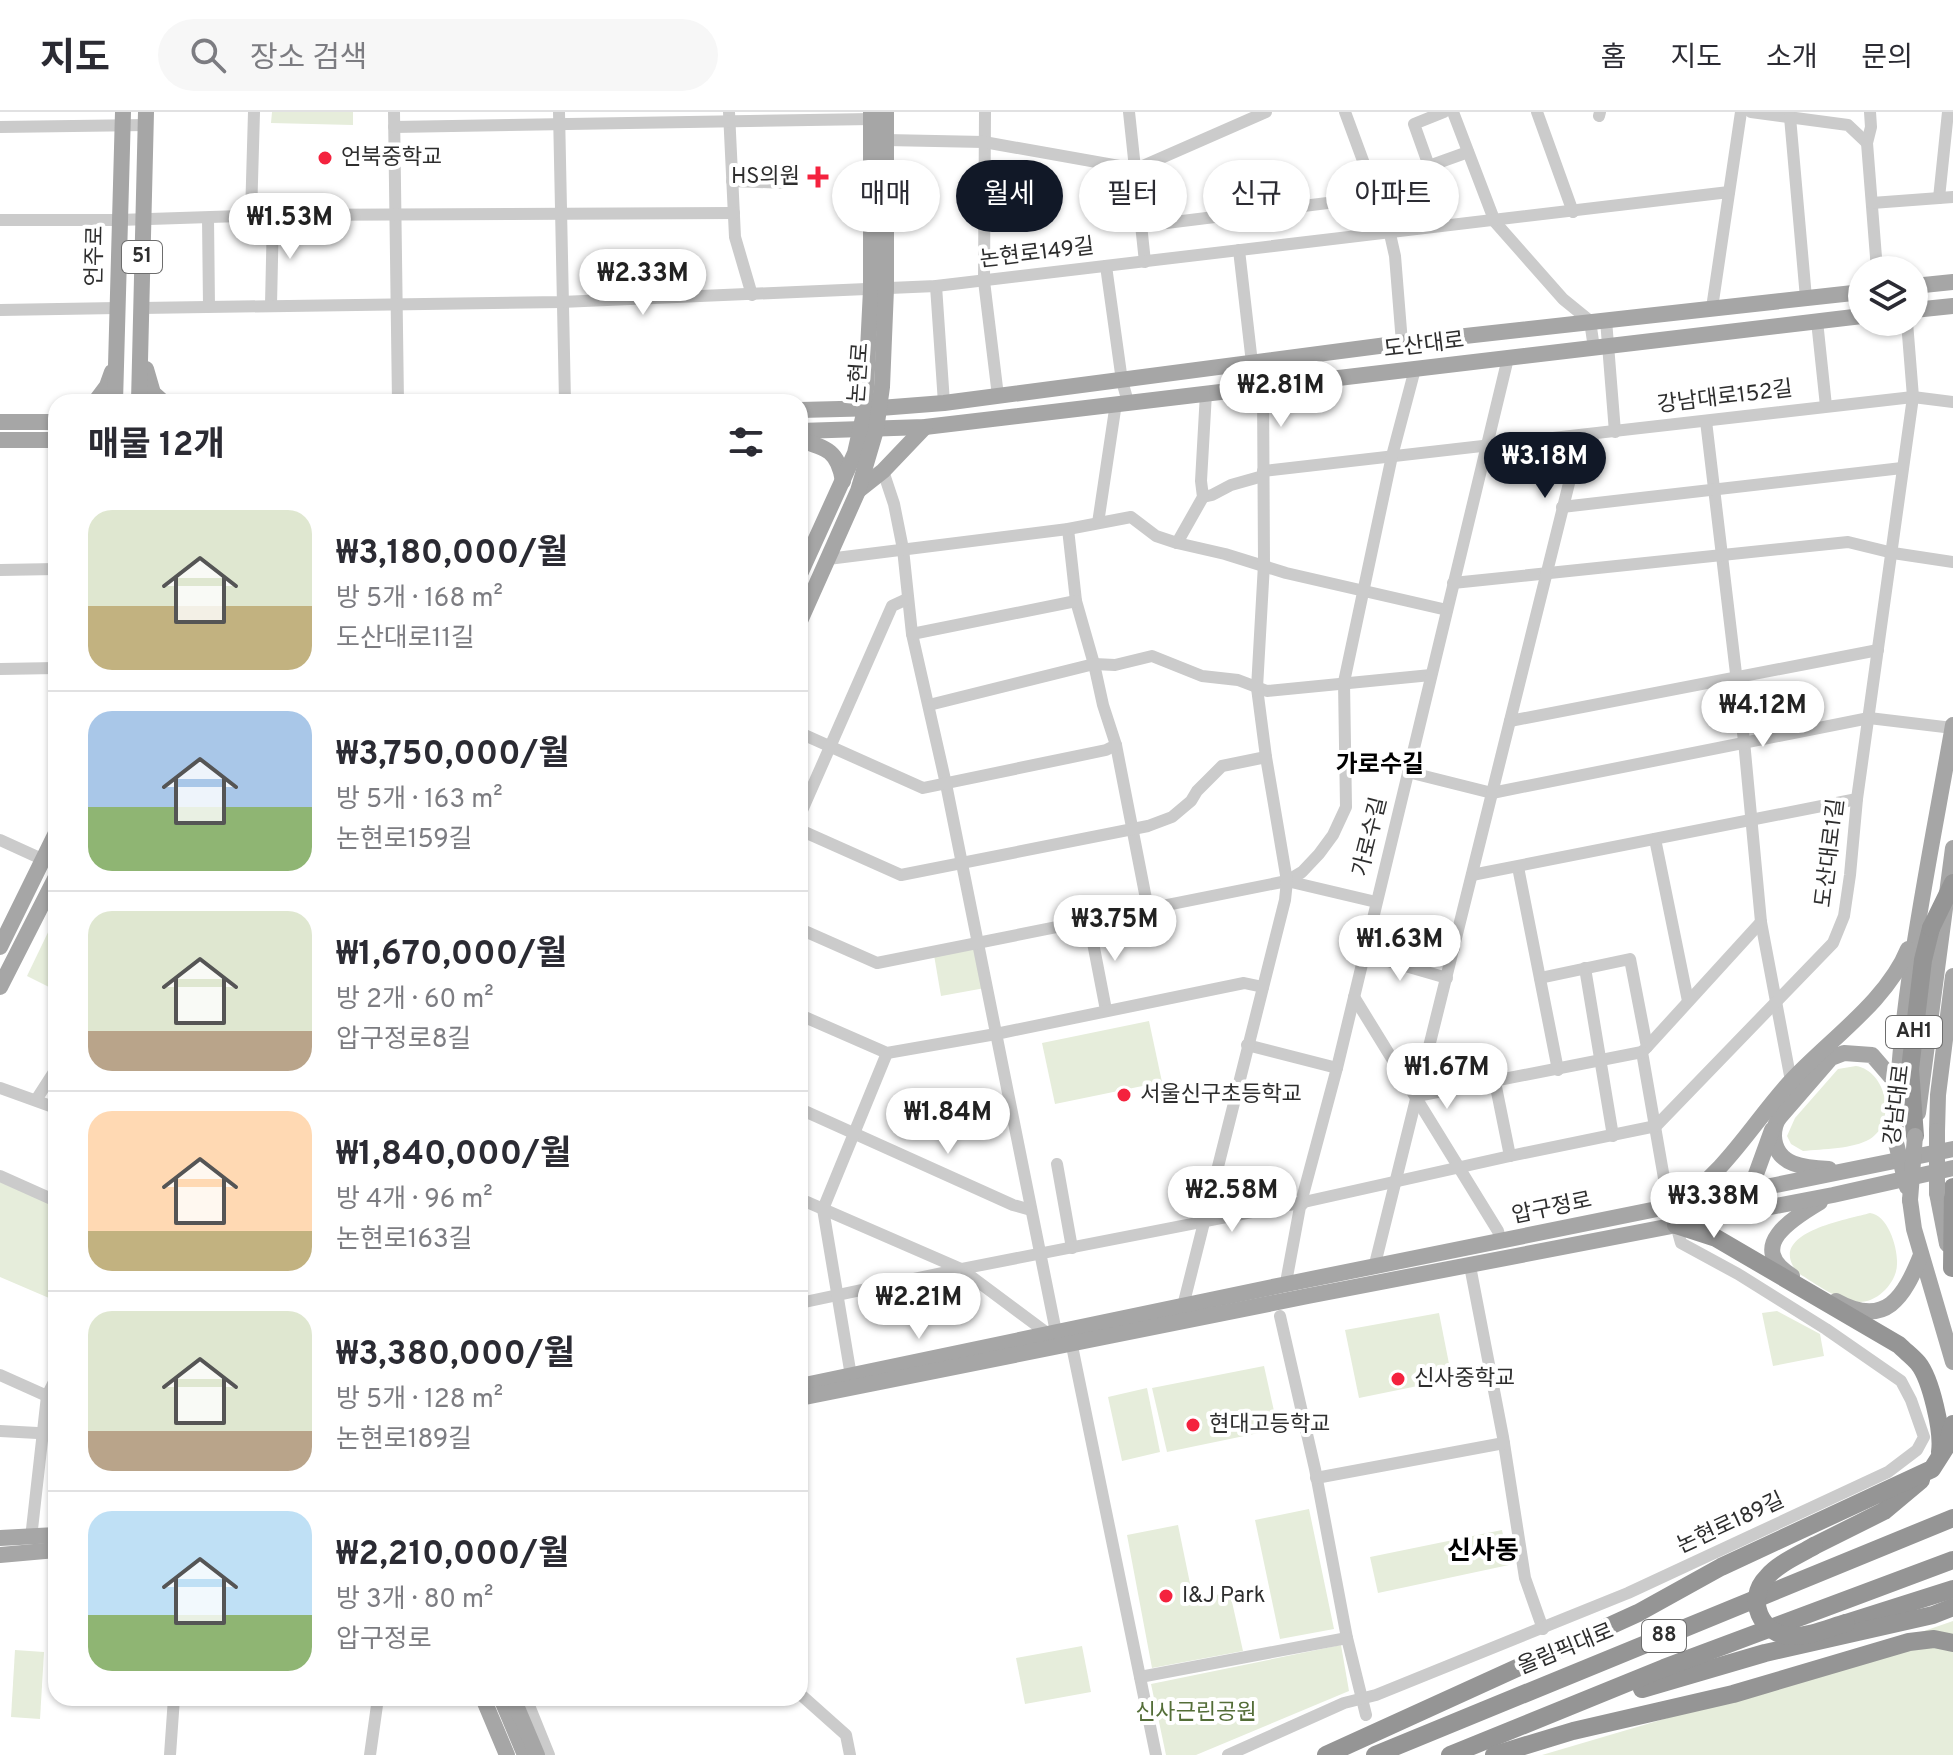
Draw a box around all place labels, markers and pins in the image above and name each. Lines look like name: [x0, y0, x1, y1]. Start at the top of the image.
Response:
place label: 언북중학교: [341, 145, 442, 172]
marker: 언북중학교: [316, 149, 334, 167]
place label: HS의원: [731, 164, 800, 191]
marker: HS의원: [807, 166, 829, 188]
pin: ₩1.53M: [225, 193, 355, 261]
pin: ₩2.33M: [578, 249, 708, 317]
pin: ₩2.81M: [1216, 361, 1346, 429]
pin: ₩3.18M: [1480, 432, 1610, 500]
pin: ₩4.12M: [1698, 681, 1828, 749]
pin: ₩3.75M: [1050, 895, 1180, 963]
pin: ₩1.63M: [1335, 915, 1465, 983]
pin: ₩1.67M: [1382, 1043, 1512, 1111]
place label: 서울신구초등학교: [1140, 1082, 1302, 1109]
marker: 서울신구초등학교: [1115, 1086, 1133, 1104]
pin: ₩1.84M: [883, 1088, 1013, 1156]
pin: ₩2.58M: [1167, 1166, 1297, 1234]
pin: ₩3.38M: [1649, 1172, 1779, 1240]
pin: ₩2.21M: [854, 1273, 984, 1341]
place label: 신사중학교: [1414, 1366, 1515, 1393]
marker: 신사중학교: [1389, 1370, 1407, 1388]
place label: 현대고등학교: [1209, 1412, 1330, 1439]
marker: 현대고등학교: [1184, 1416, 1202, 1434]
place label: I&J Park: [1182, 1583, 1266, 1610]
marker: I&J Park: [1157, 1587, 1175, 1605]

